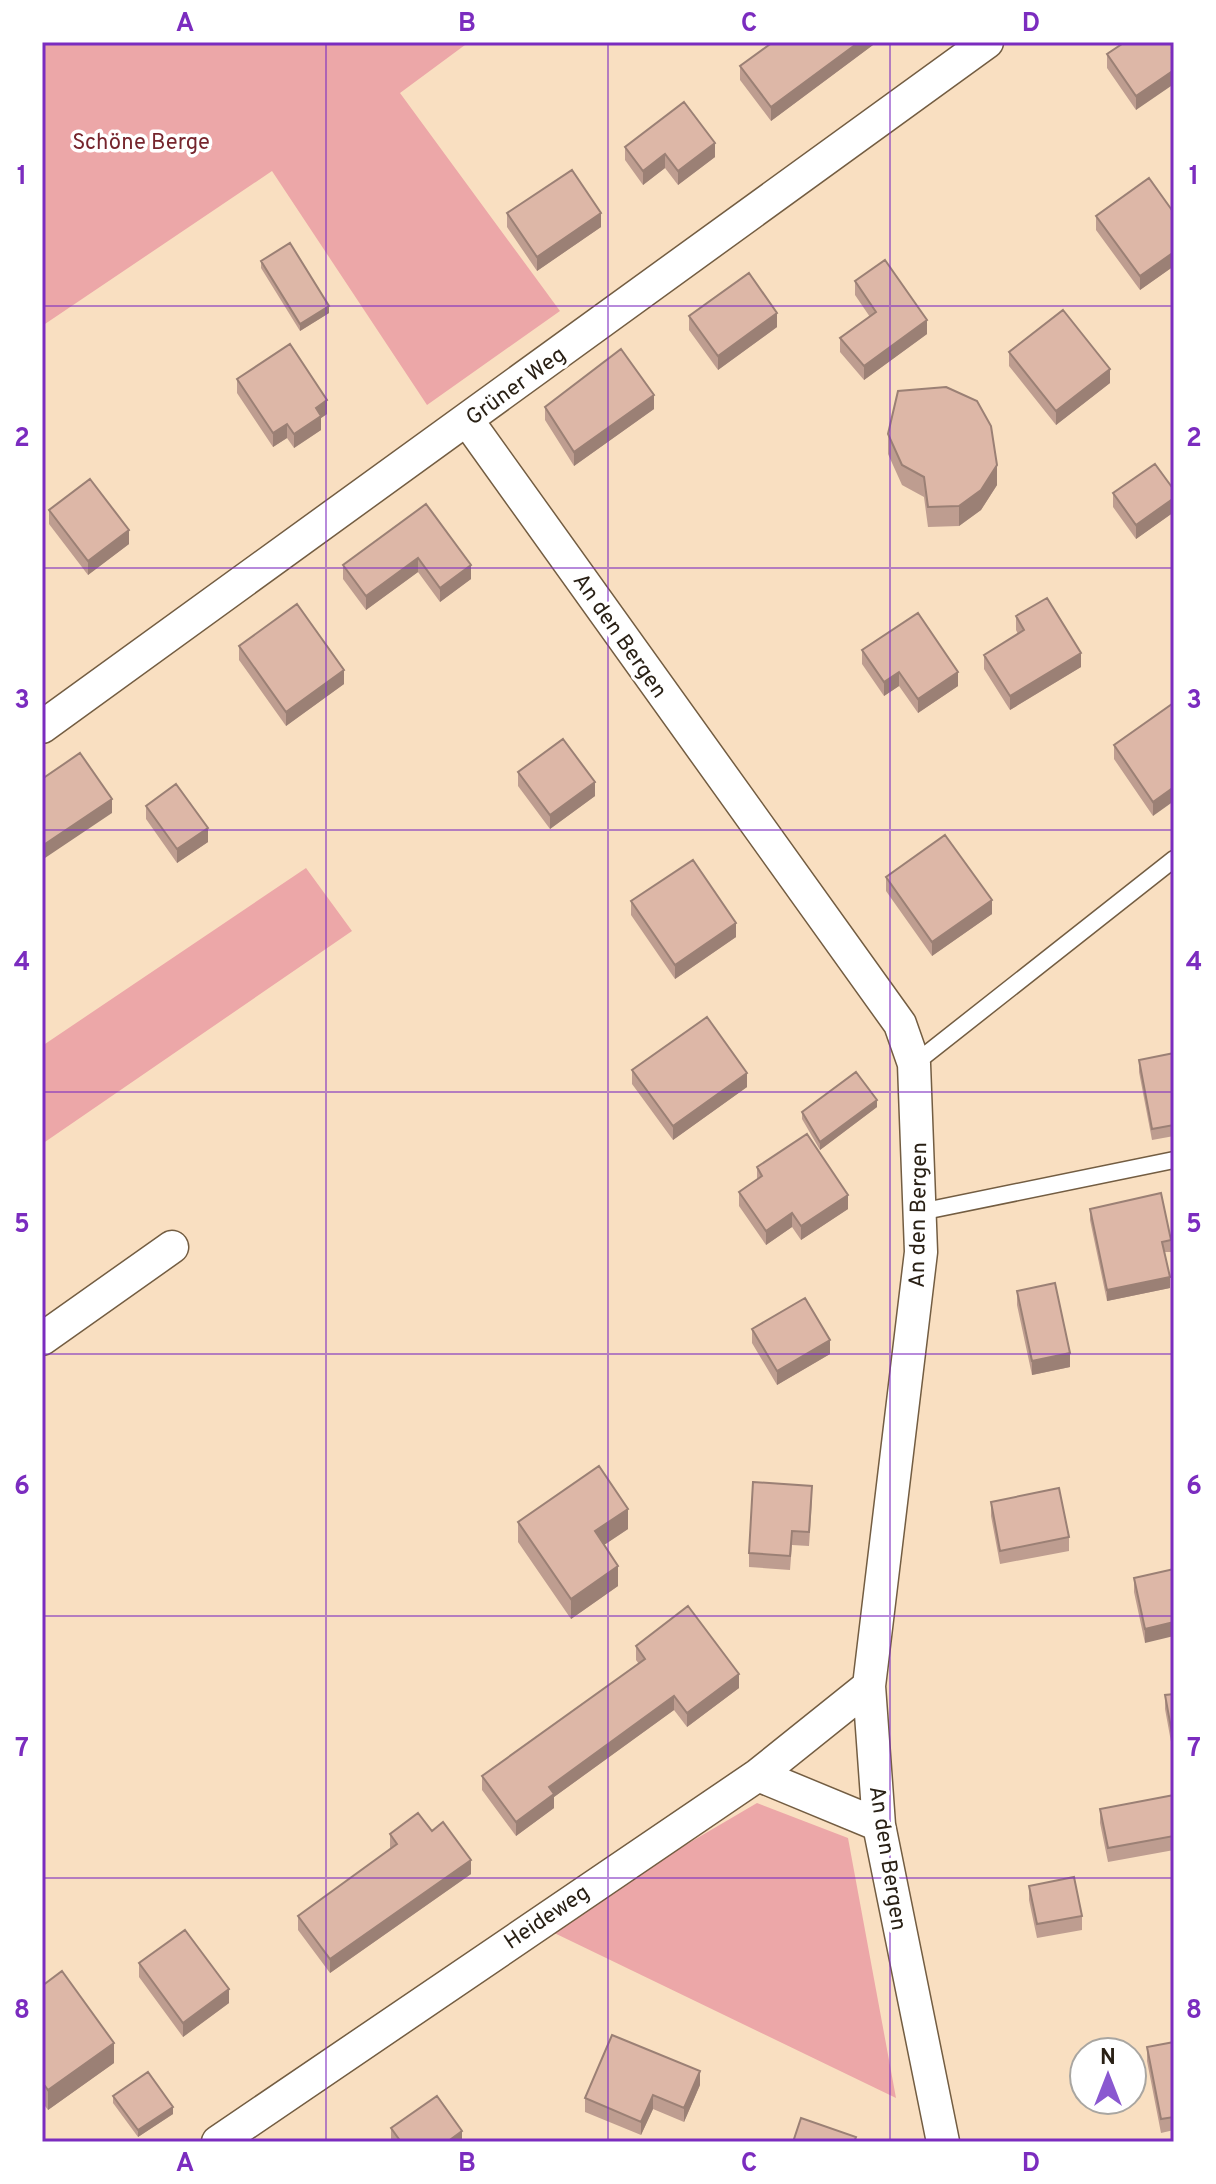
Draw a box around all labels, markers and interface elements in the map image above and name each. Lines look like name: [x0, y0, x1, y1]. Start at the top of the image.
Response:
text: A: [176, 8, 194, 41]
text: B: [458, 8, 476, 41]
text: C: [741, 8, 757, 41]
text: D: [1022, 8, 1040, 41]
park label: Schöne Berge: [72, 130, 210, 157]
text: 1: [17, 161, 27, 194]
text: 1: [1189, 161, 1199, 194]
street label: Grüner Weg: [461, 342, 572, 432]
text: 2: [14, 423, 30, 456]
text: 2: [1186, 423, 1202, 456]
street label: An den Bergen: [566, 569, 672, 704]
text: 3: [14, 685, 30, 718]
text: 3: [1186, 685, 1202, 718]
text: 4: [14, 947, 30, 980]
text: 4: [1186, 947, 1202, 980]
street label: An den Bergen: [905, 1142, 934, 1288]
text: 5: [14, 1209, 30, 1242]
text: 5: [1186, 1209, 1202, 1242]
text: 6: [14, 1471, 30, 1504]
text: 6: [1186, 1471, 1202, 1504]
text: 7: [15, 1733, 29, 1766]
text: 7: [1187, 1733, 1201, 1766]
street label: An den Bergen: [862, 1784, 911, 1933]
street label: Heideweg: [500, 1880, 595, 1956]
text: 8: [14, 1995, 30, 2028]
text: 8: [1186, 1995, 1202, 2028]
north arrow: [1068, 2036, 1148, 2116]
text: N: [1100, 2045, 1116, 2072]
text: A: [176, 2148, 194, 2181]
text: B: [458, 2148, 476, 2181]
text: C: [741, 2148, 757, 2181]
text: D: [1022, 2148, 1040, 2181]

